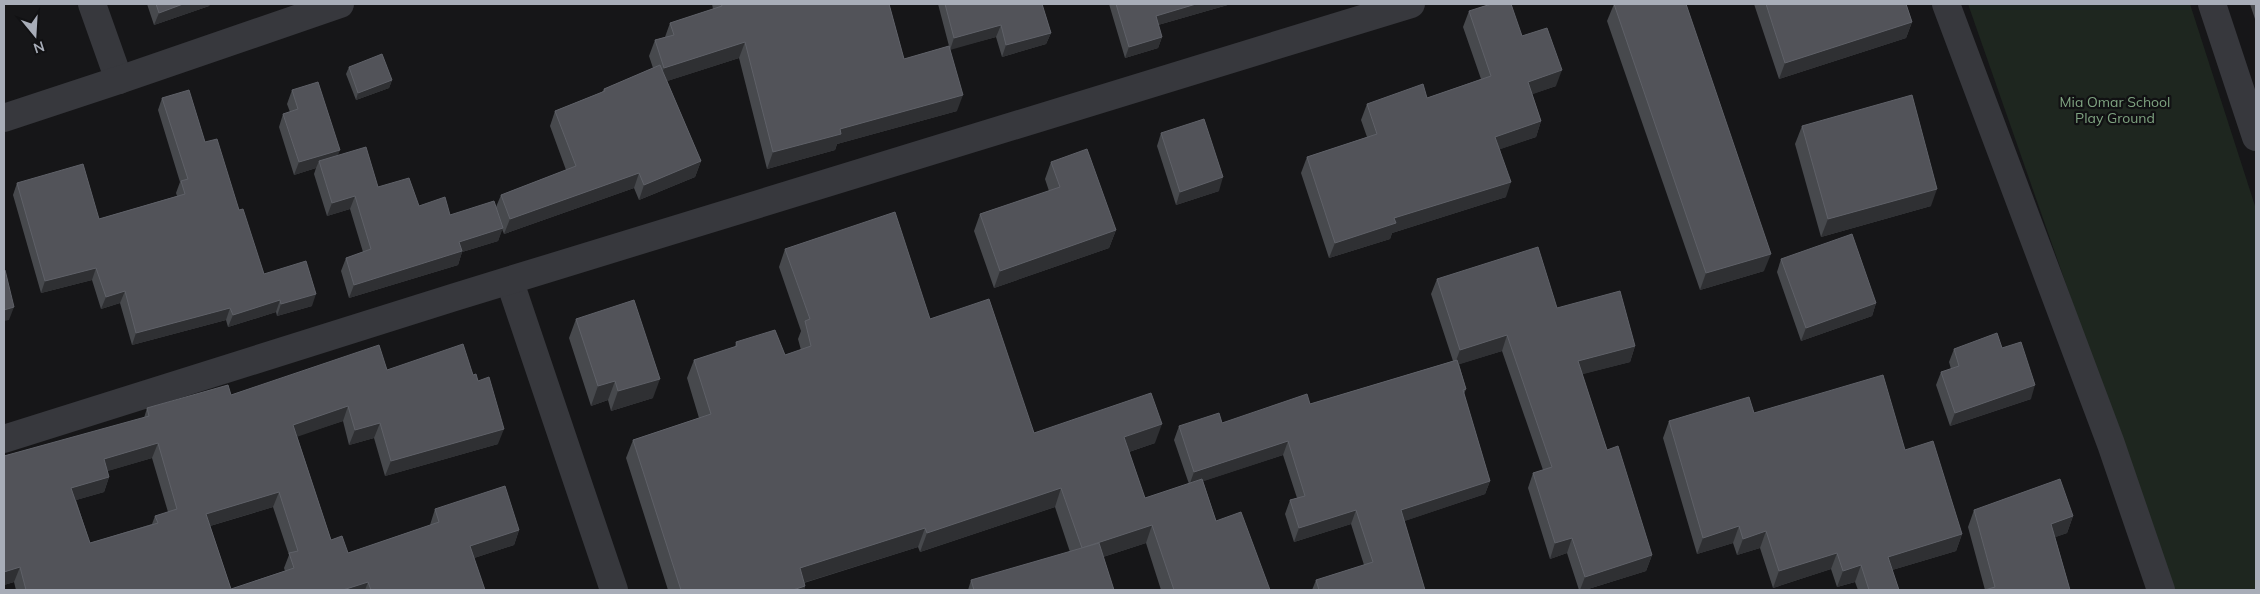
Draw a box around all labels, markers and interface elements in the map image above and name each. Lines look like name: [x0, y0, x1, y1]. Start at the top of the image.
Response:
north arrow: [10, 10, 60, 60]
text: N: [31, 37, 47, 58]
park label: Mia Omar School Play Ground: [2060, 93, 2170, 127]

